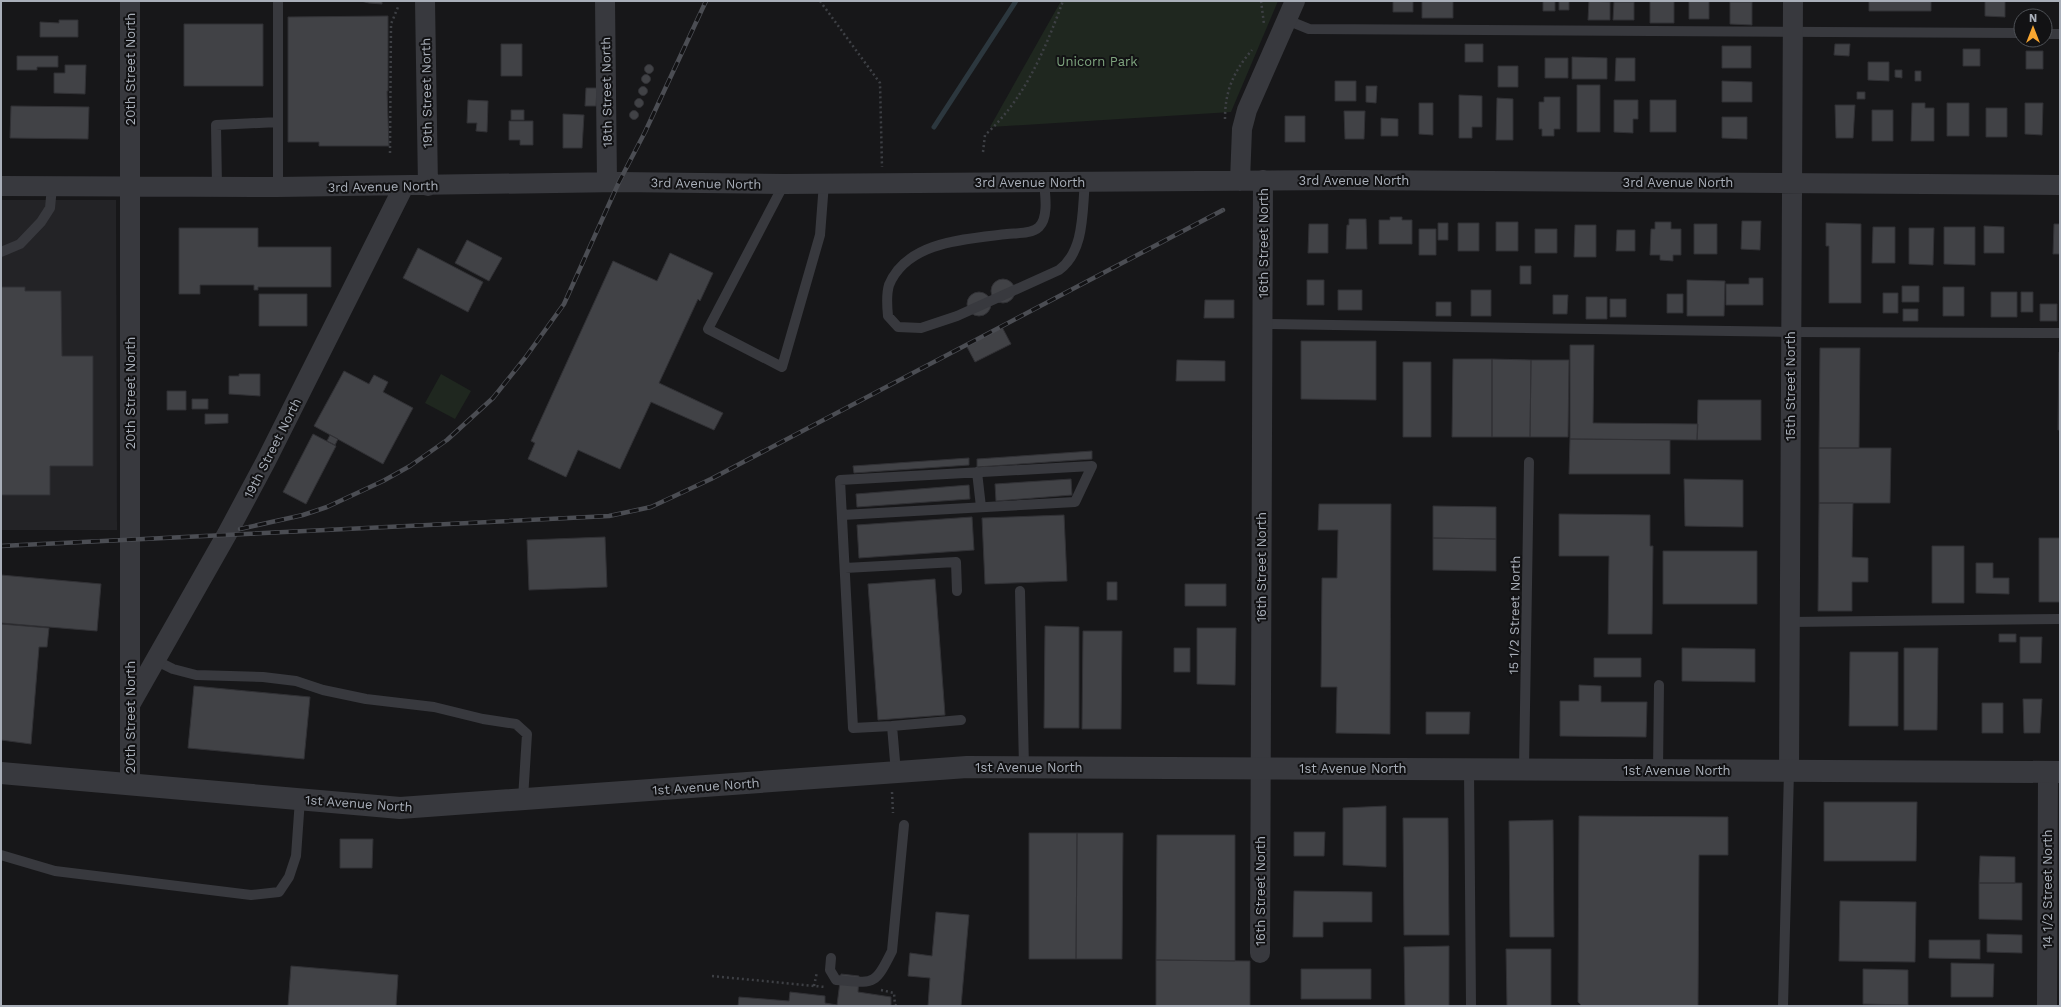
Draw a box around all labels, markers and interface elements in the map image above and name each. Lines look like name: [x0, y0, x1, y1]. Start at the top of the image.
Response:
north arrow: [2013, 8, 2053, 48]
text: N: [2029, 12, 2037, 25]
street label: 20th Street North: [123, 13, 138, 125]
street label: 18th Street North: [598, 37, 615, 147]
street label: 19th Street North: [418, 38, 435, 148]
park label: Unicorn Park: [1056, 54, 1138, 69]
street label: 3rd Avenue North: [1299, 173, 1409, 188]
street label: 3rd Avenue North: [650, 175, 762, 192]
street label: 3rd Avenue North: [975, 175, 1085, 190]
street label: 3rd Avenue North: [1623, 175, 1733, 190]
street label: 3rd Avenue North: [327, 178, 439, 195]
street label: 16th Street North: [1256, 188, 1271, 298]
street label: 15th Street North: [1783, 331, 1798, 441]
street label: 20th Street North: [123, 337, 138, 449]
street label: 19th Street North: [241, 396, 304, 501]
street label: 16th Street North: [1254, 512, 1269, 622]
street label: 15 1/2 Street North: [1506, 555, 1523, 675]
street label: 20th Street North: [123, 661, 138, 773]
street label: 1st Avenue North: [975, 760, 1083, 775]
street label: 1st Avenue North: [1299, 761, 1407, 776]
street label: 1st Avenue North: [1623, 763, 1731, 778]
street label: 1st Avenue North: [652, 775, 760, 798]
street label: 1st Avenue North: [305, 792, 413, 815]
street label: 14 1/2 Street North: [2040, 829, 2055, 949]
street label: 16th Street North: [1253, 836, 1268, 946]

